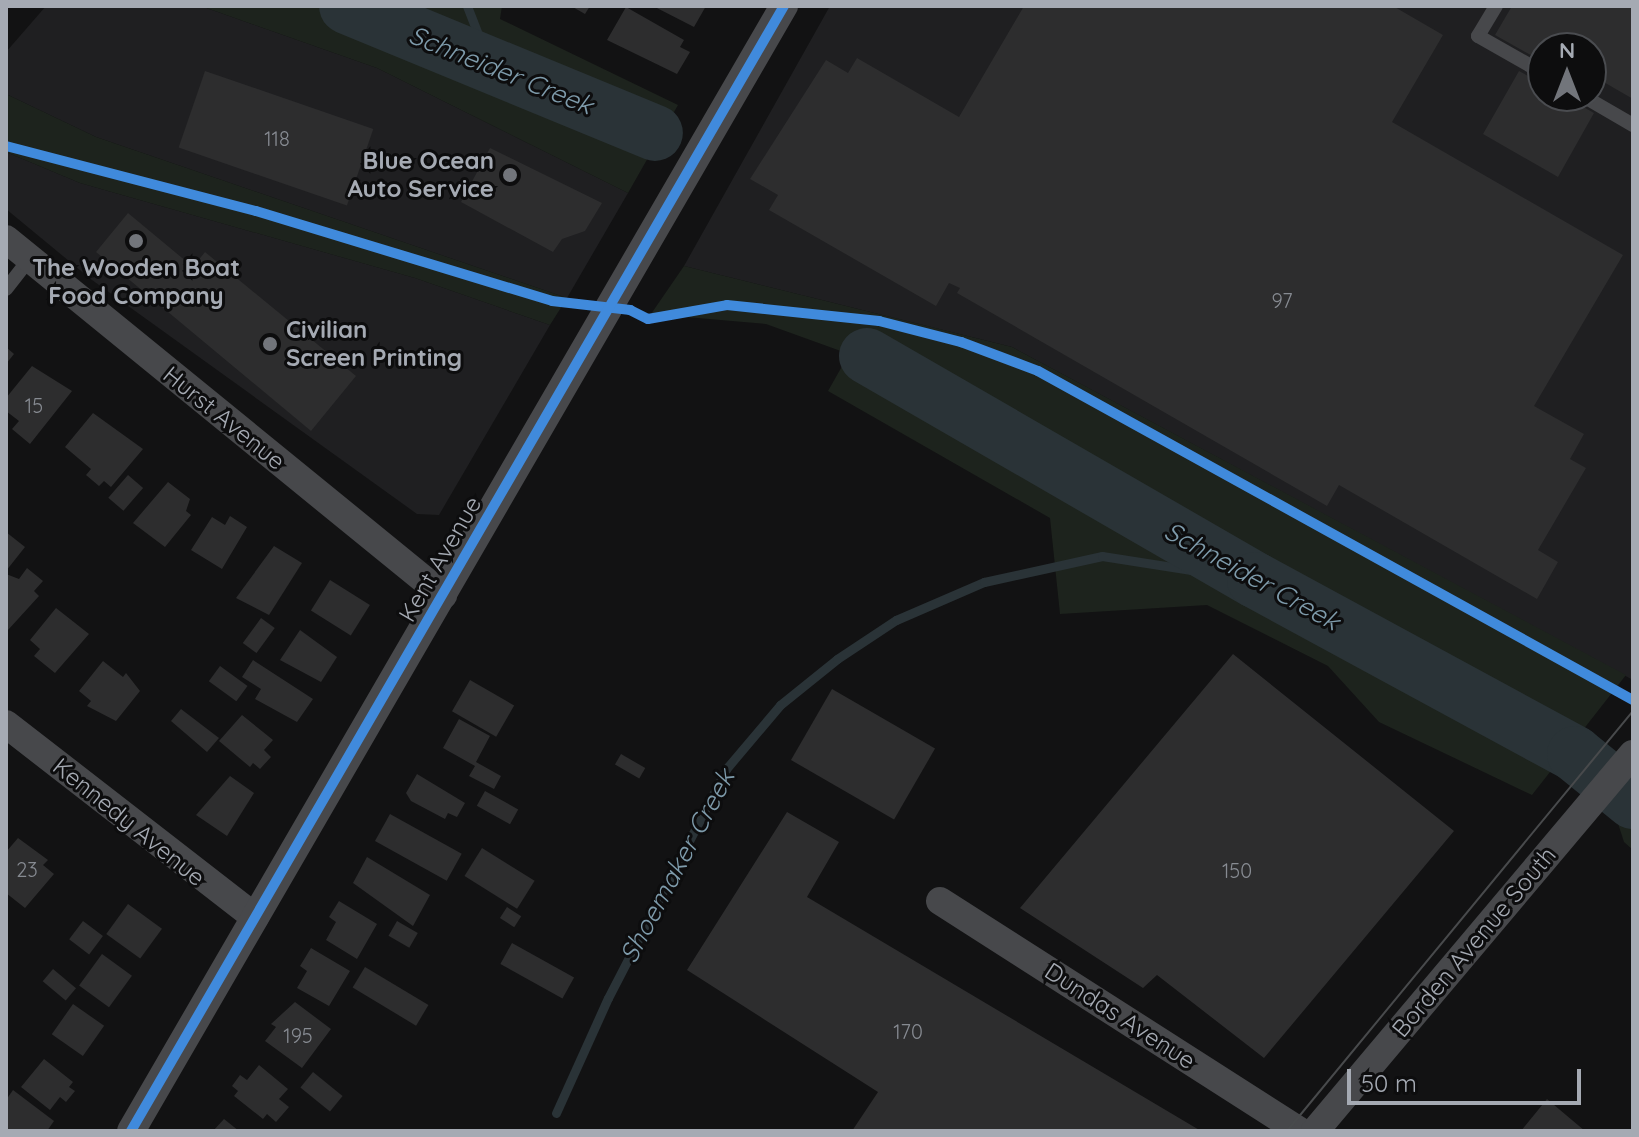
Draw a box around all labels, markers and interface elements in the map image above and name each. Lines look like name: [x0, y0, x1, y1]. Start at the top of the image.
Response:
water label: Schneider Creek: [405, 19, 597, 121]
north arrow: [1527, 32, 1607, 112]
text: N: [1559, 36, 1575, 64]
house number: 118: [264, 126, 290, 150]
place label: Blue Ocean Auto Service: [348, 147, 494, 203]
marker: Blue Ocean Auto Service: [501, 166, 519, 184]
marker: The Wooden Boat Food Company: [127, 232, 145, 250]
place label: The Wooden Boat Food Company: [32, 254, 240, 310]
house number: 97: [1272, 288, 1292, 312]
place label: Civilian Screen Printing: [286, 316, 462, 372]
marker: Civilian Screen Printing: [261, 335, 279, 353]
street label: Hurst Avenue: [157, 360, 291, 476]
house number: 15: [25, 393, 43, 417]
street label: Kent Avenue: [393, 491, 487, 627]
water label: Schneider Creek: [1159, 515, 1345, 637]
street label: Kennedy Avenue: [47, 752, 211, 892]
water label: Shoemaker Creek: [613, 764, 741, 968]
street label: Borden Avenue South: [1386, 841, 1562, 1043]
house number: 23: [16, 857, 38, 881]
house number: 150: [1222, 858, 1252, 882]
street label: Dundas Avenue: [1039, 957, 1201, 1075]
house number: 170: [893, 1019, 923, 1043]
house number: 195: [283, 1023, 313, 1047]
scale bar: [1351, 1053, 1585, 1103]
text: 50 m: [1361, 1068, 1417, 1098]

